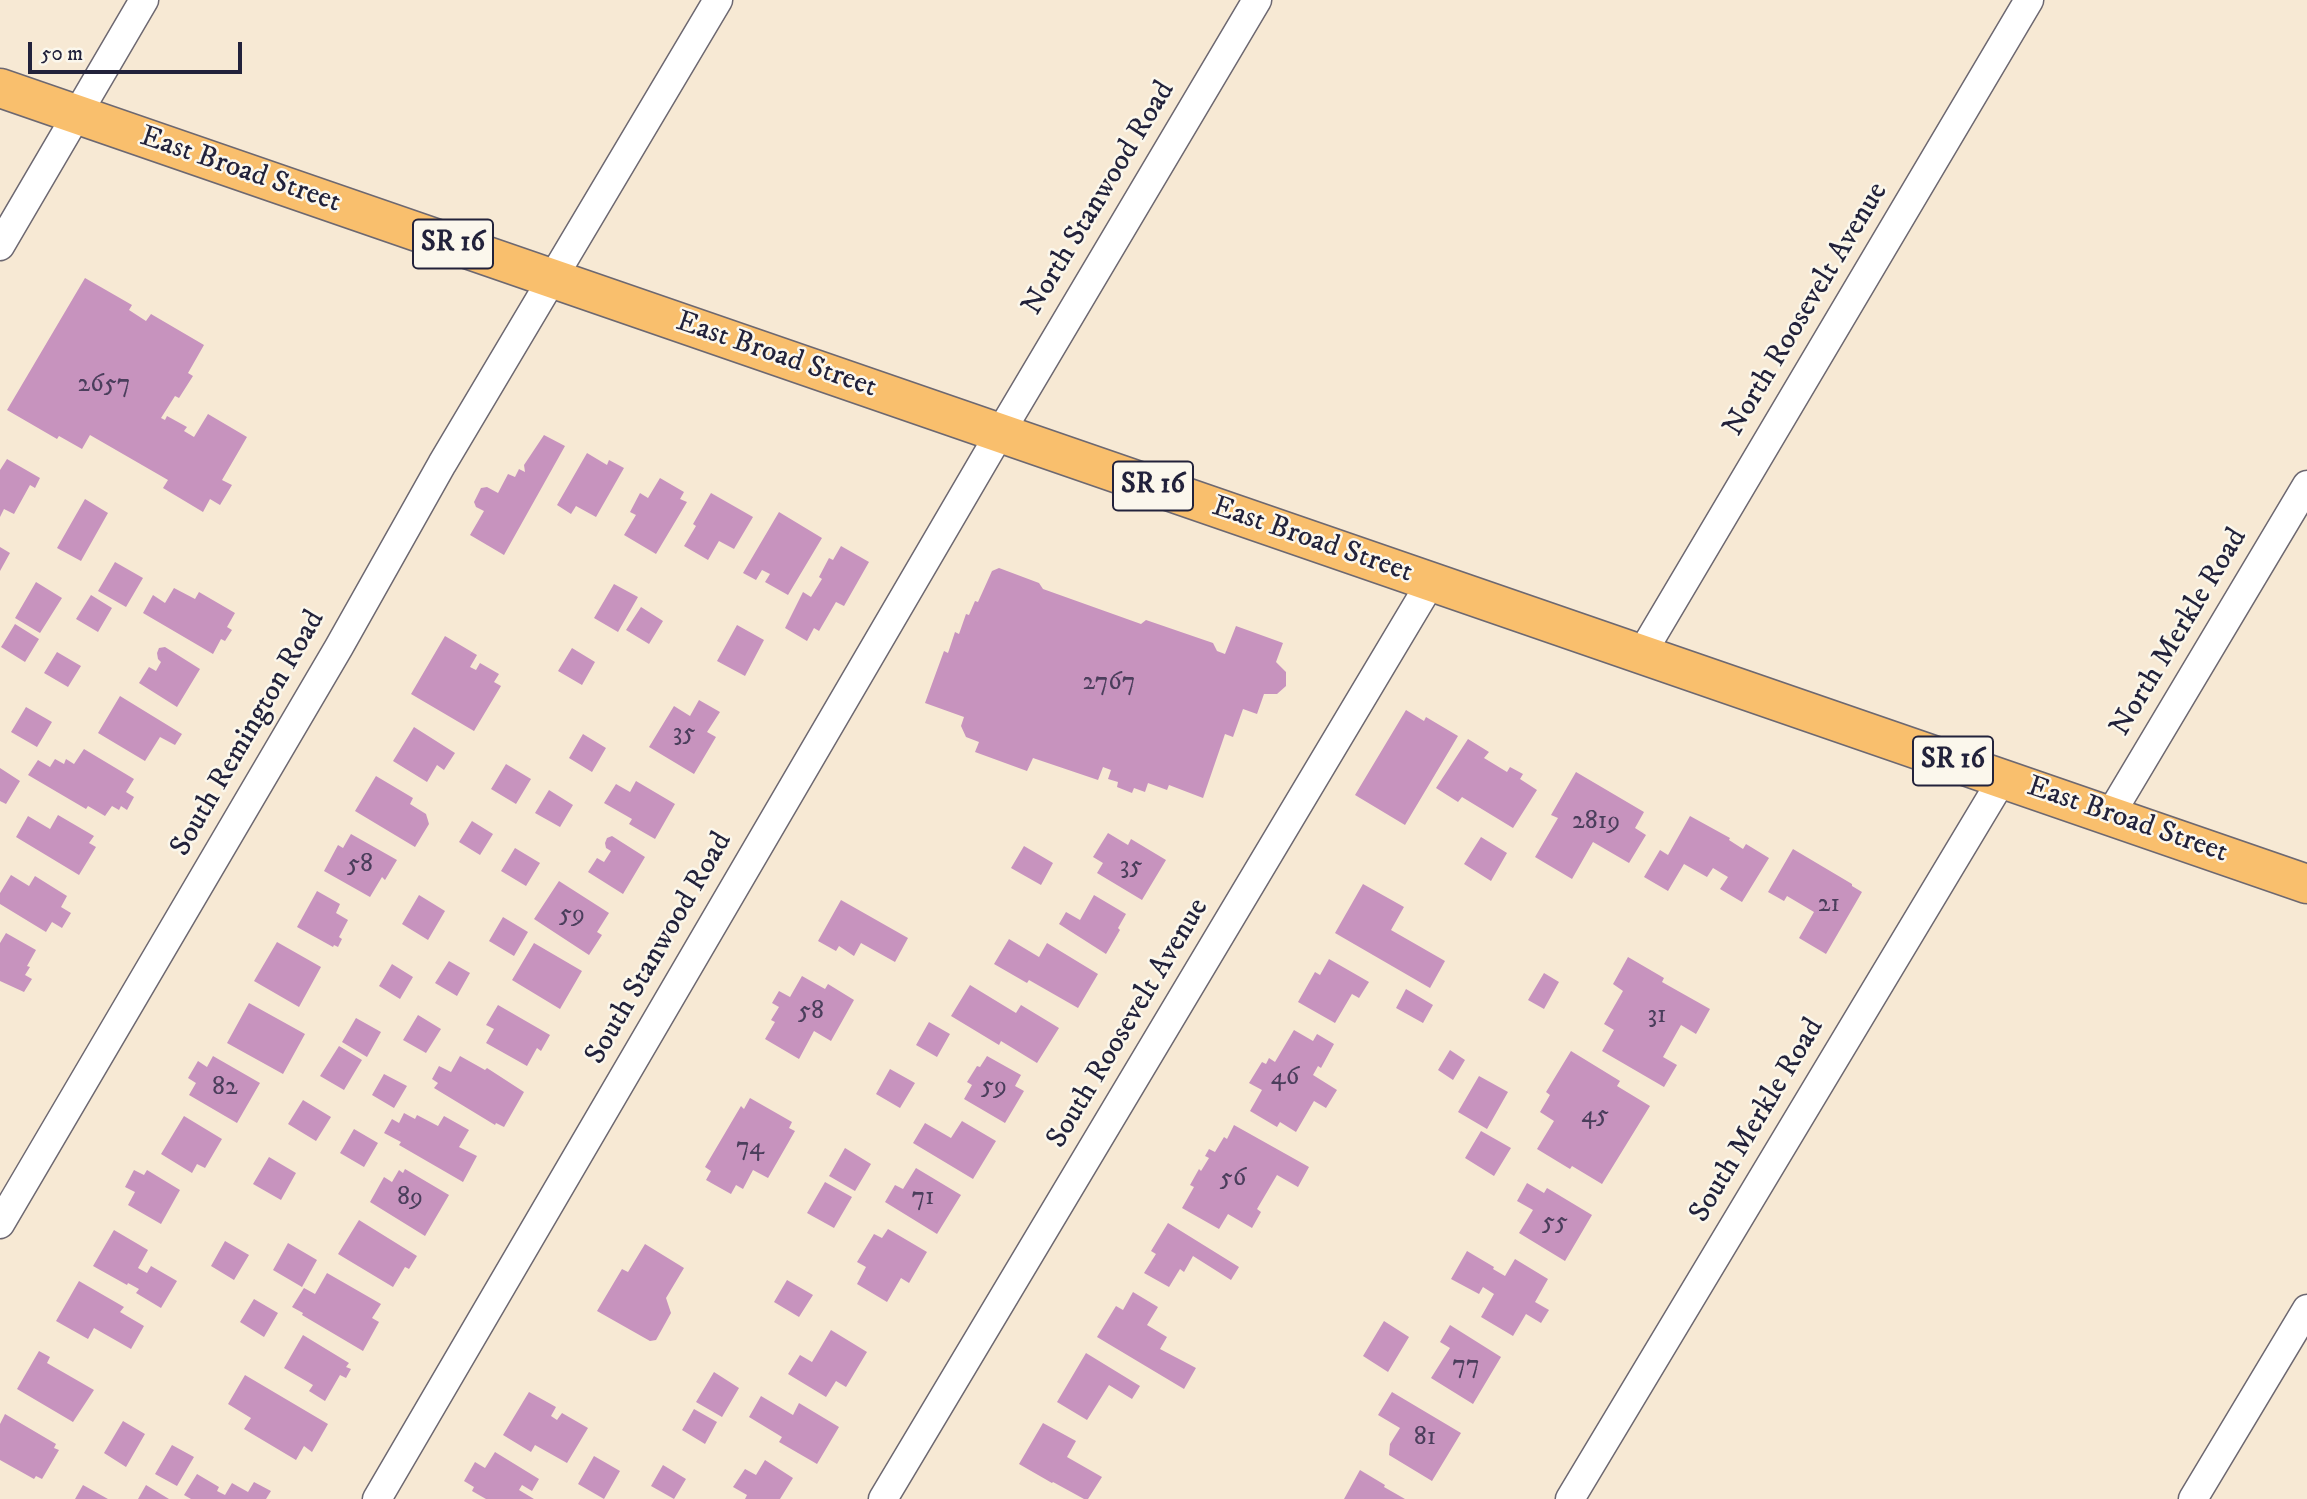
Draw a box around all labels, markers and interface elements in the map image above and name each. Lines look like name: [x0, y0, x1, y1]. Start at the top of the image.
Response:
scale bar: [32, 28, 245, 72]
text: 50 m: [41, 41, 83, 67]
street label: North Stanwood Road: [1016, 75, 1184, 323]
street label: East Broad Street: [135, 120, 345, 222]
street label: North Roosevelt Avenue: [1717, 177, 1897, 443]
road number: SR 16: [413, 219, 493, 268]
street label: East Broad Street: [671, 305, 881, 407]
house number: 2657: [78, 370, 130, 402]
road number: SR 16: [1113, 462, 1193, 510]
street label: East Broad Street: [1207, 490, 1417, 592]
street label: North Merkle Road: [2104, 522, 2256, 744]
street label: South Remington Road: [164, 605, 334, 863]
house number: 2767: [1083, 668, 1135, 700]
house number: 35: [673, 719, 695, 751]
road number: SR 16: [1913, 736, 1993, 786]
street label: East Broad Street: [2022, 770, 2232, 872]
house number: 2819: [1572, 807, 1620, 839]
street label: South Stanwood Road: [579, 827, 741, 1071]
house number: 58: [347, 850, 373, 882]
house number: 35: [1120, 852, 1142, 884]
house number: 21: [1818, 890, 1840, 922]
street label: South Roosevelt Avenue: [1040, 893, 1218, 1155]
house number: 59: [559, 900, 585, 932]
house number: 58: [798, 997, 824, 1029]
house number: 31: [1647, 1001, 1667, 1033]
street label: South Merkle Road: [1683, 1012, 1833, 1230]
house number: 46: [1271, 1063, 1299, 1095]
house number: 59: [981, 1072, 1007, 1104]
house number: 82: [212, 1073, 238, 1105]
house number: 45: [1581, 1101, 1609, 1133]
house number: 74: [736, 1133, 764, 1165]
house number: 56: [1220, 1164, 1246, 1196]
house number: 89: [397, 1183, 423, 1215]
house number: 71: [911, 1183, 935, 1215]
house number: 55: [1542, 1208, 1568, 1240]
house number: 77: [1452, 1351, 1480, 1383]
house number: 81: [1414, 1423, 1436, 1455]

